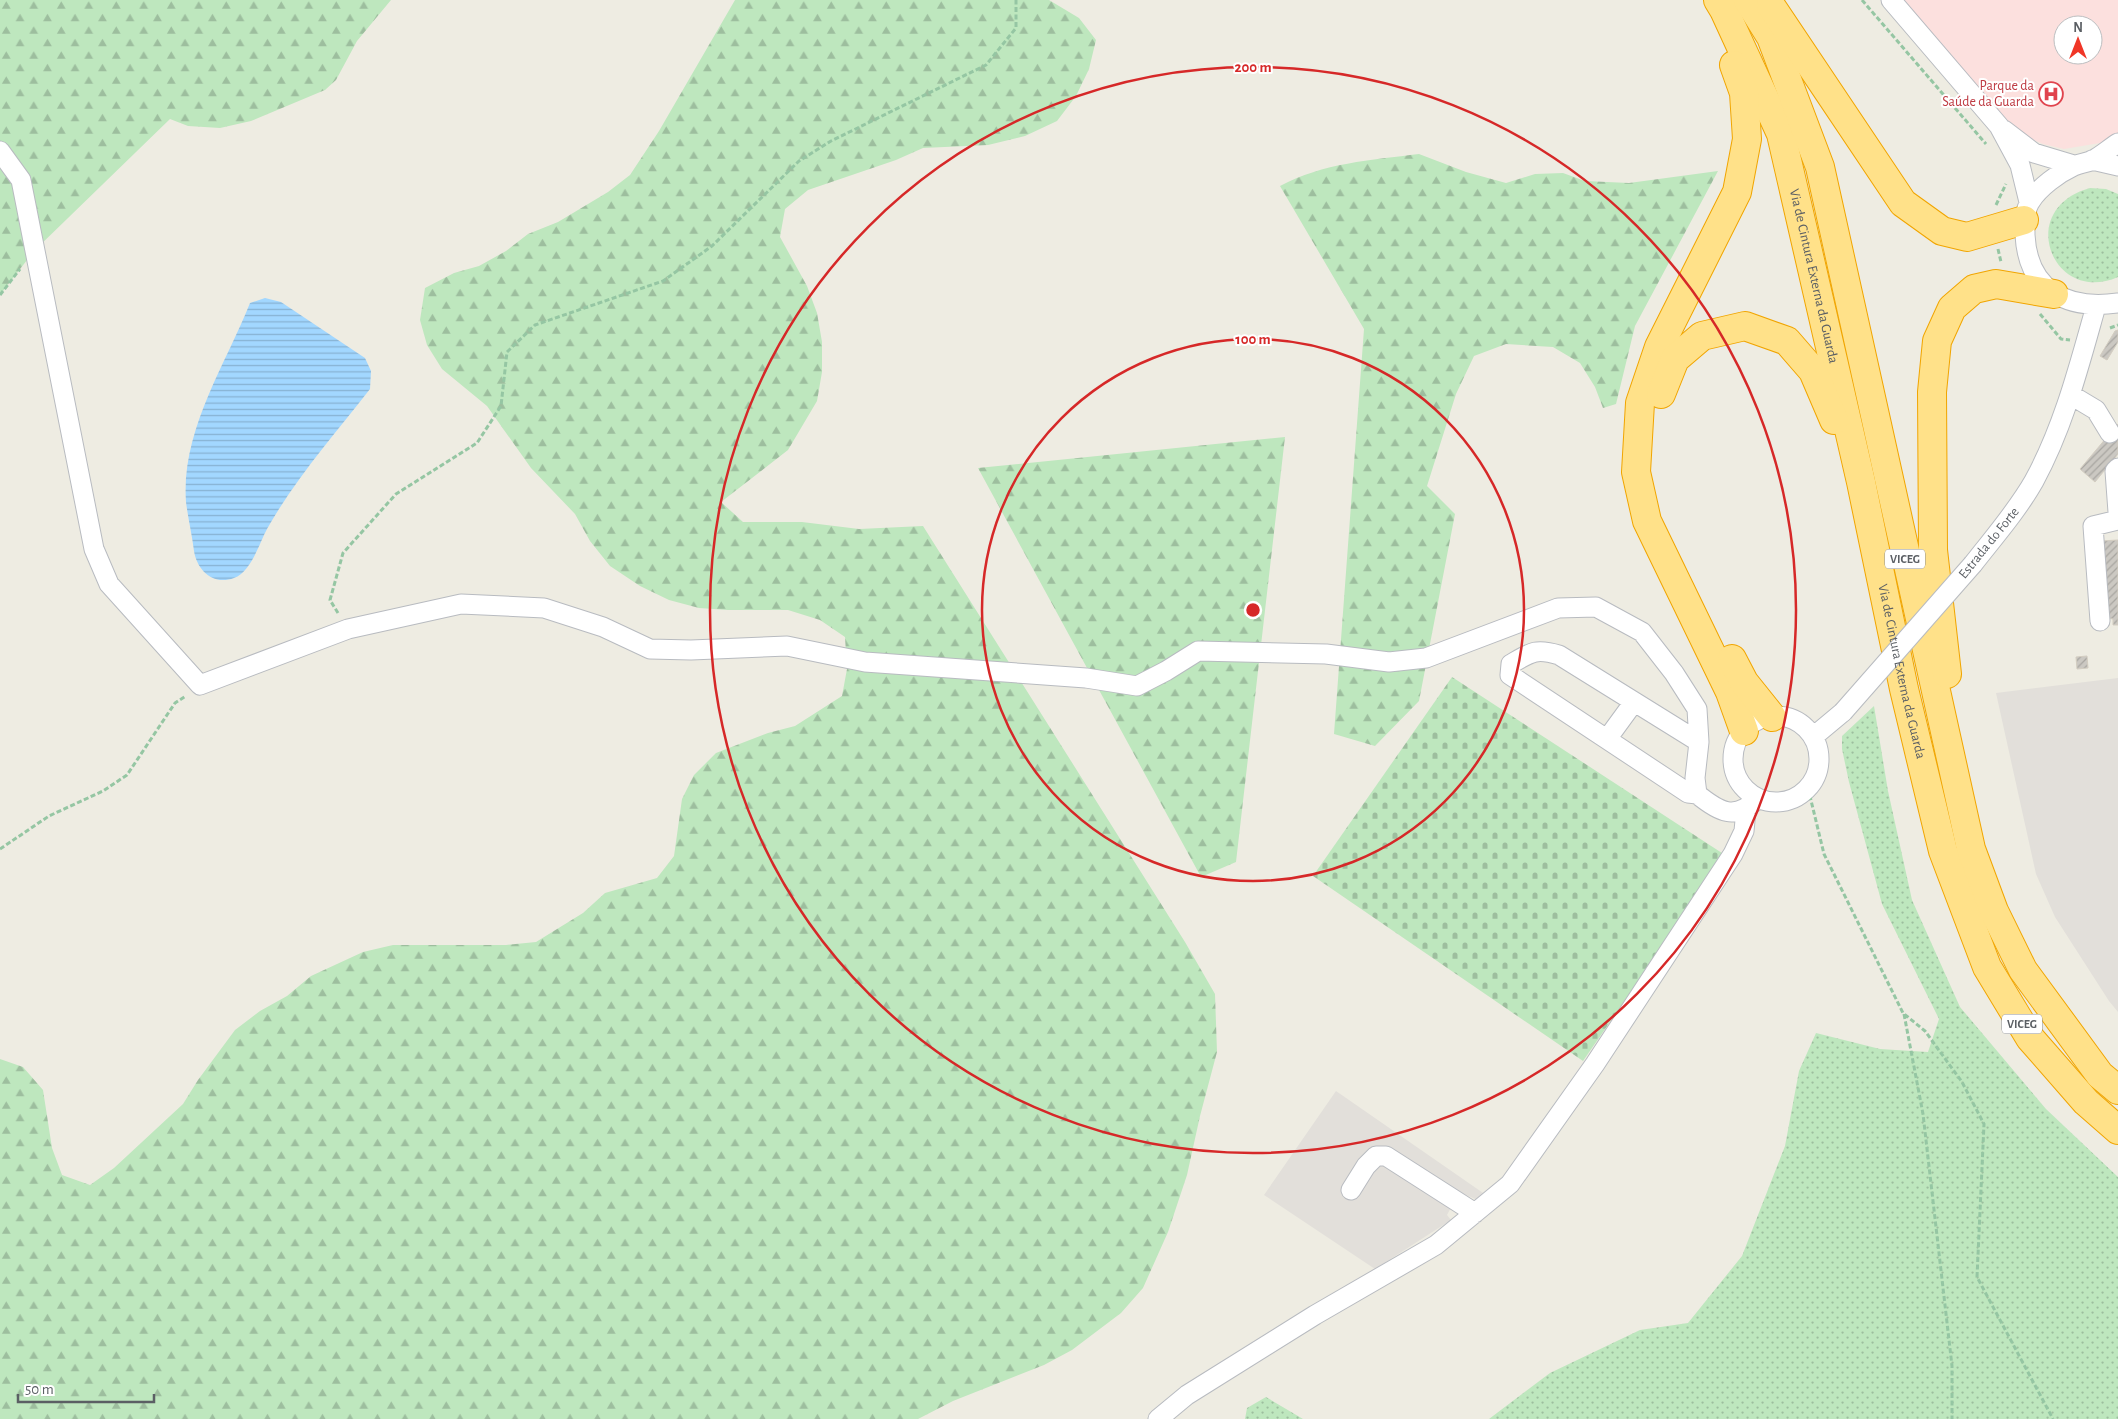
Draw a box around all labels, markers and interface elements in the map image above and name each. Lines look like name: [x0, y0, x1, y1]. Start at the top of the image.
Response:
north arrow: [2053, 15, 2103, 65]
text: N: [2073, 21, 2083, 35]
text: 200 m: [1234, 60, 1272, 75]
place label: Parque da Saúde da Guarda: [1942, 79, 2035, 109]
hospital icon: Parque da Saúde da Guarda: [2038, 81, 2064, 107]
street label: Via de Cintura Externa da Guarda: [1787, 188, 1841, 365]
text: 100 m: [1235, 332, 1271, 347]
street label: Estrada do Forte: [1956, 505, 2022, 581]
road number: VICEG: [1885, 550, 1925, 568]
street label: Via de Cintura Externa da Guarda: [1875, 583, 1928, 761]
centre of rings: [1244, 601, 1262, 619]
road number: VICEG: [2002, 1014, 2042, 1034]
scale bar: [18, 1372, 154, 1404]
text: 50 m: [25, 1382, 54, 1397]

